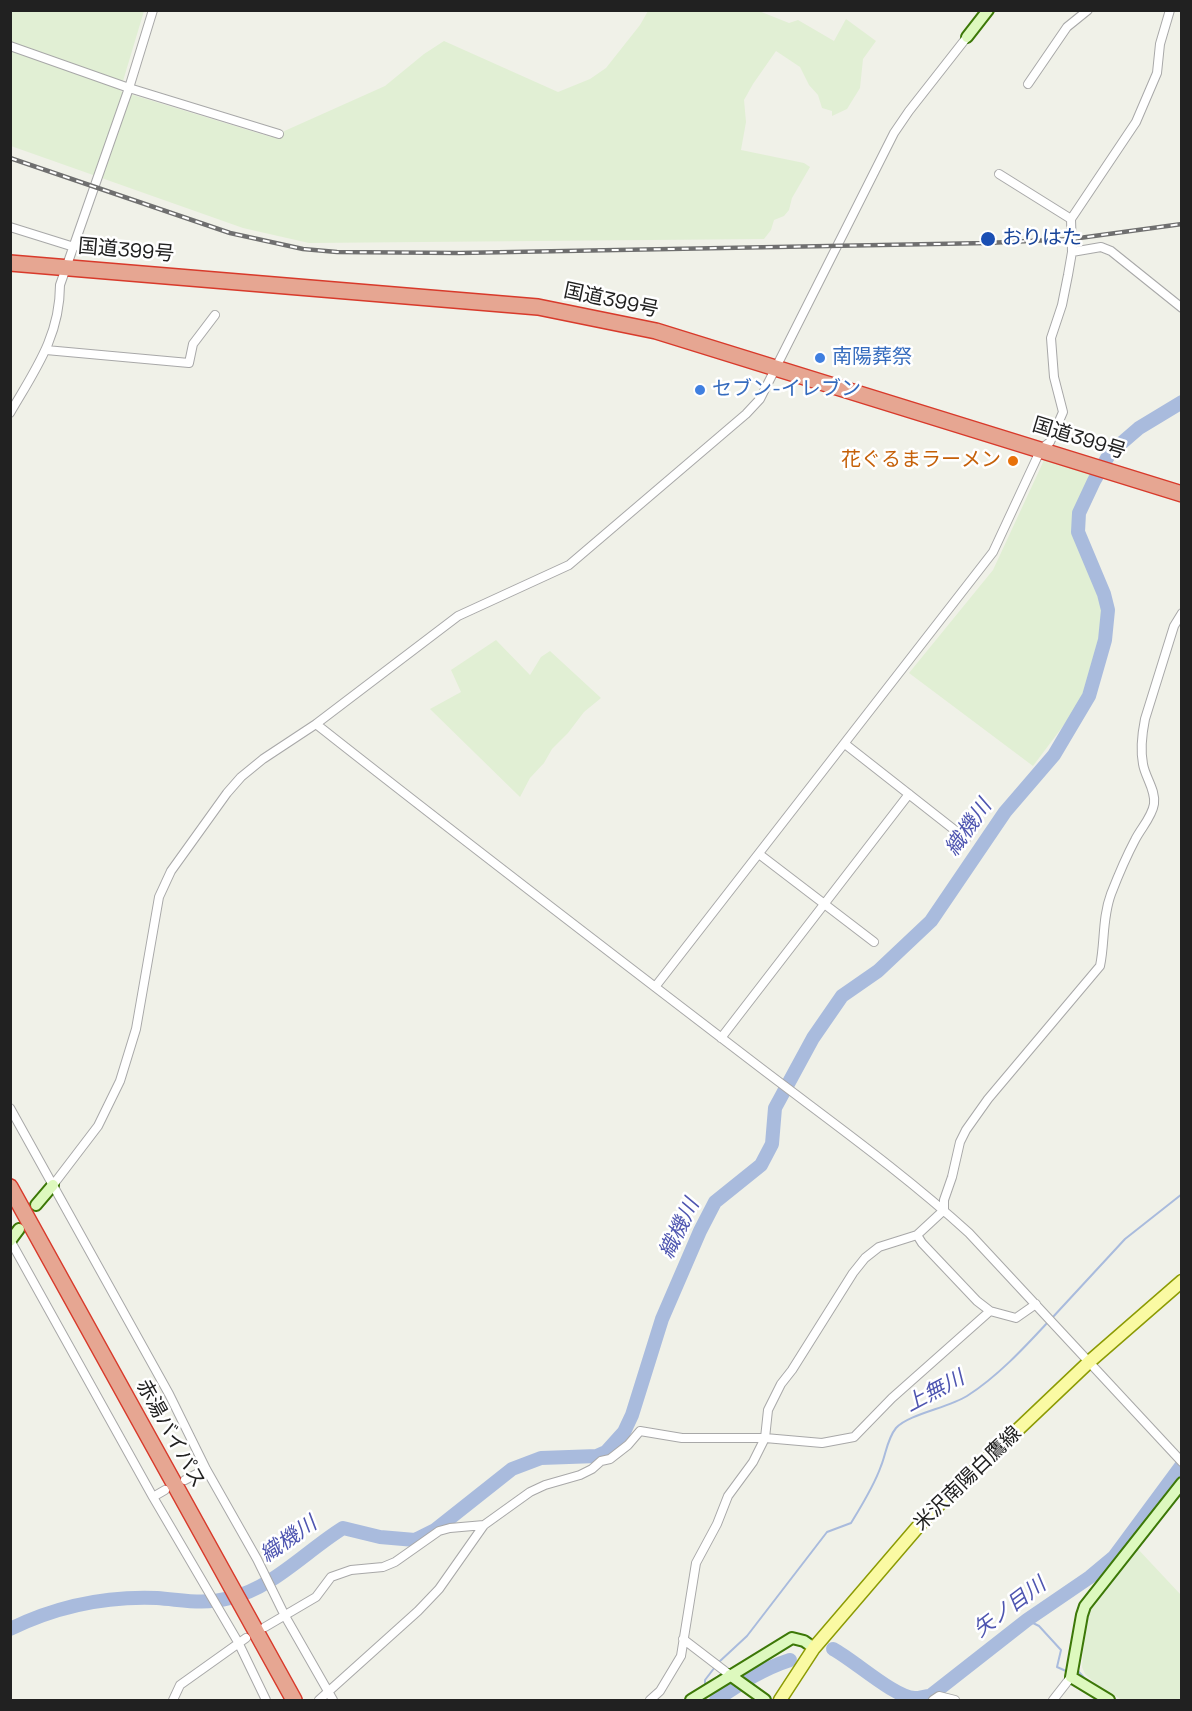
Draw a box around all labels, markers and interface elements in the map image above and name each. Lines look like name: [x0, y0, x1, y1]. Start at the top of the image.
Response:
place label: おりはた: [1002, 227, 1082, 251]
marker: おりはた: [979, 230, 997, 248]
street label: 国道399号: [77, 235, 175, 267]
street label: 国道399号: [561, 279, 661, 323]
place label: 南陽葬祭: [832, 346, 912, 370]
marker: 南陽葬祭: [813, 351, 827, 365]
place label: セブン-イレブン: [712, 378, 861, 402]
marker: セブン-イレブン: [693, 383, 707, 397]
street label: 国道399号: [1029, 413, 1129, 465]
place label: 花ぐるまラーメン: [841, 449, 1001, 473]
marker: 花ぐるまラーメン: [1006, 454, 1020, 468]
water label: 織機川: [941, 795, 997, 861]
water label: 織機川: [655, 1195, 705, 1263]
water label: 上無川: [901, 1366, 969, 1418]
street label: 赤湯バイパス: [130, 1376, 210, 1492]
street label: 米沢南陽白鷹線: [909, 1422, 1027, 1536]
water label: 織機川: [256, 1512, 322, 1568]
water label: 矢ノ目川: [969, 1573, 1051, 1643]

